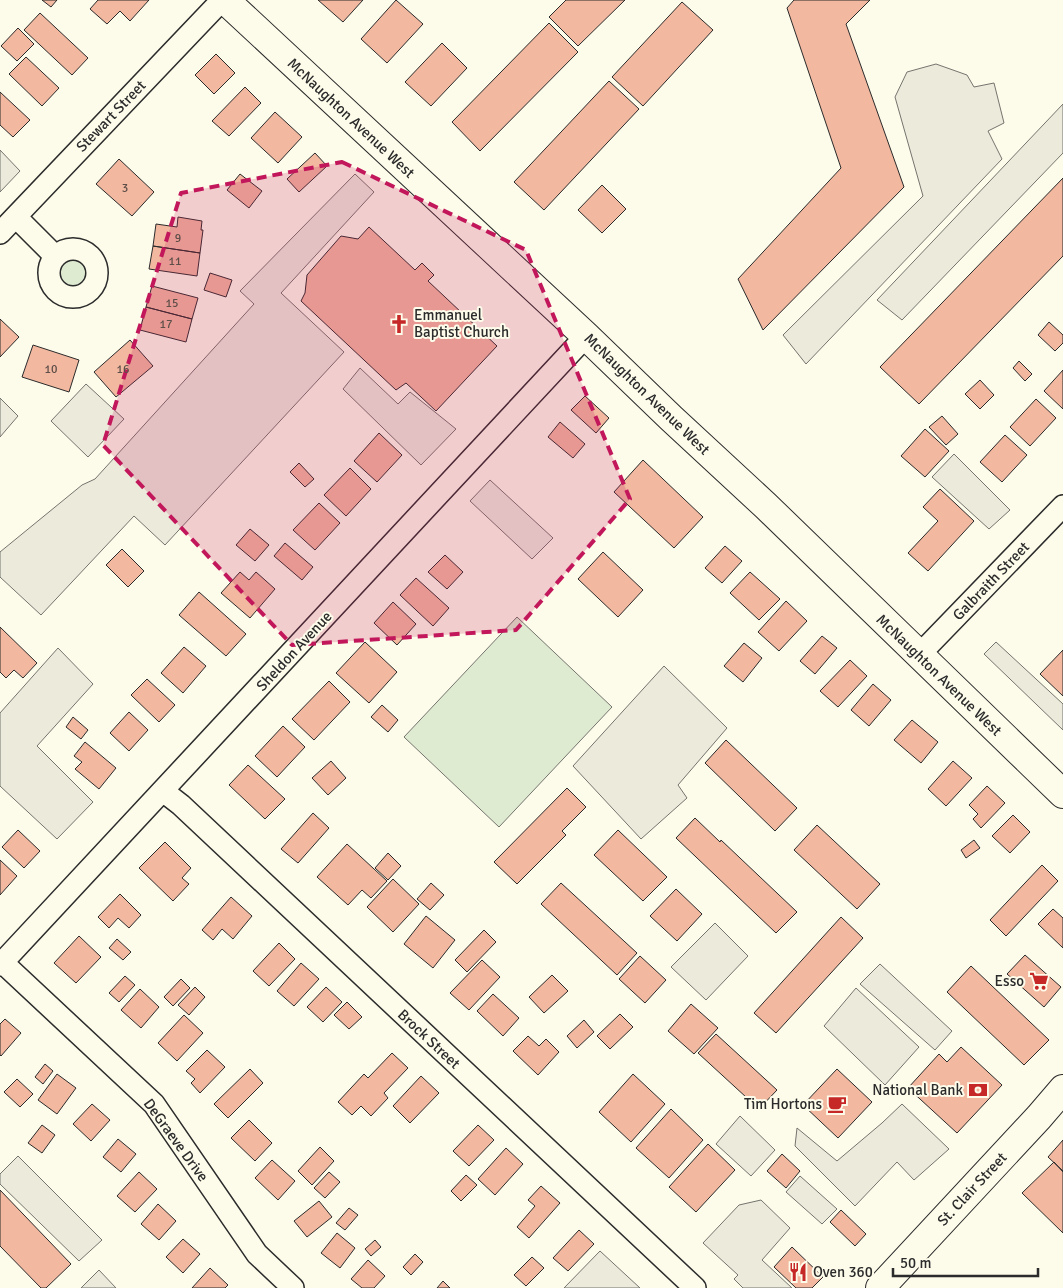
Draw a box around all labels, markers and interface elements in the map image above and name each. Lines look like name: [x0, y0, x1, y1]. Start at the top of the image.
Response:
street label: McNaughton Avenue West: [284, 54, 418, 182]
street label: Stewart Street: [72, 76, 150, 156]
house number: 3: [122, 181, 128, 196]
house number: 9: [175, 231, 181, 246]
house number: 11: [169, 254, 181, 269]
house number: 15: [166, 296, 178, 311]
place label: Emmanuel Baptist Church: [414, 306, 509, 341]
church icon: Emmanuel Baptist Church: [388, 313, 410, 335]
house number: 17: [160, 317, 172, 332]
street label: McNaughton Avenue West: [581, 329, 713, 459]
house number: 10: [45, 362, 57, 377]
house number: 16: [117, 362, 129, 377]
street label: Galbraith Street: [949, 538, 1033, 624]
street label: Sheldon Avenue: [252, 607, 336, 695]
street label: McNaughton Avenue West: [873, 610, 1005, 740]
supermarket icon: Esso: [1028, 970, 1050, 992]
place label: Esso: [995, 972, 1024, 990]
street label: Brock Street: [394, 1006, 464, 1072]
bank icon: National Bank: [967, 1079, 989, 1101]
place label: National Bank: [872, 1081, 963, 1099]
cafe icon: Tim Hortons: [826, 1093, 848, 1115]
street label: DeGraeve Drive: [140, 1095, 212, 1185]
place label: Tim Hortons: [744, 1095, 822, 1113]
street label: St. Clair Street: [933, 1149, 1011, 1229]
scale bar: [893, 1246, 1038, 1278]
text: 50 m: [900, 1254, 931, 1272]
restaurant icon: Oven 360: [787, 1261, 809, 1283]
place label: Oven 360: [813, 1263, 873, 1281]

